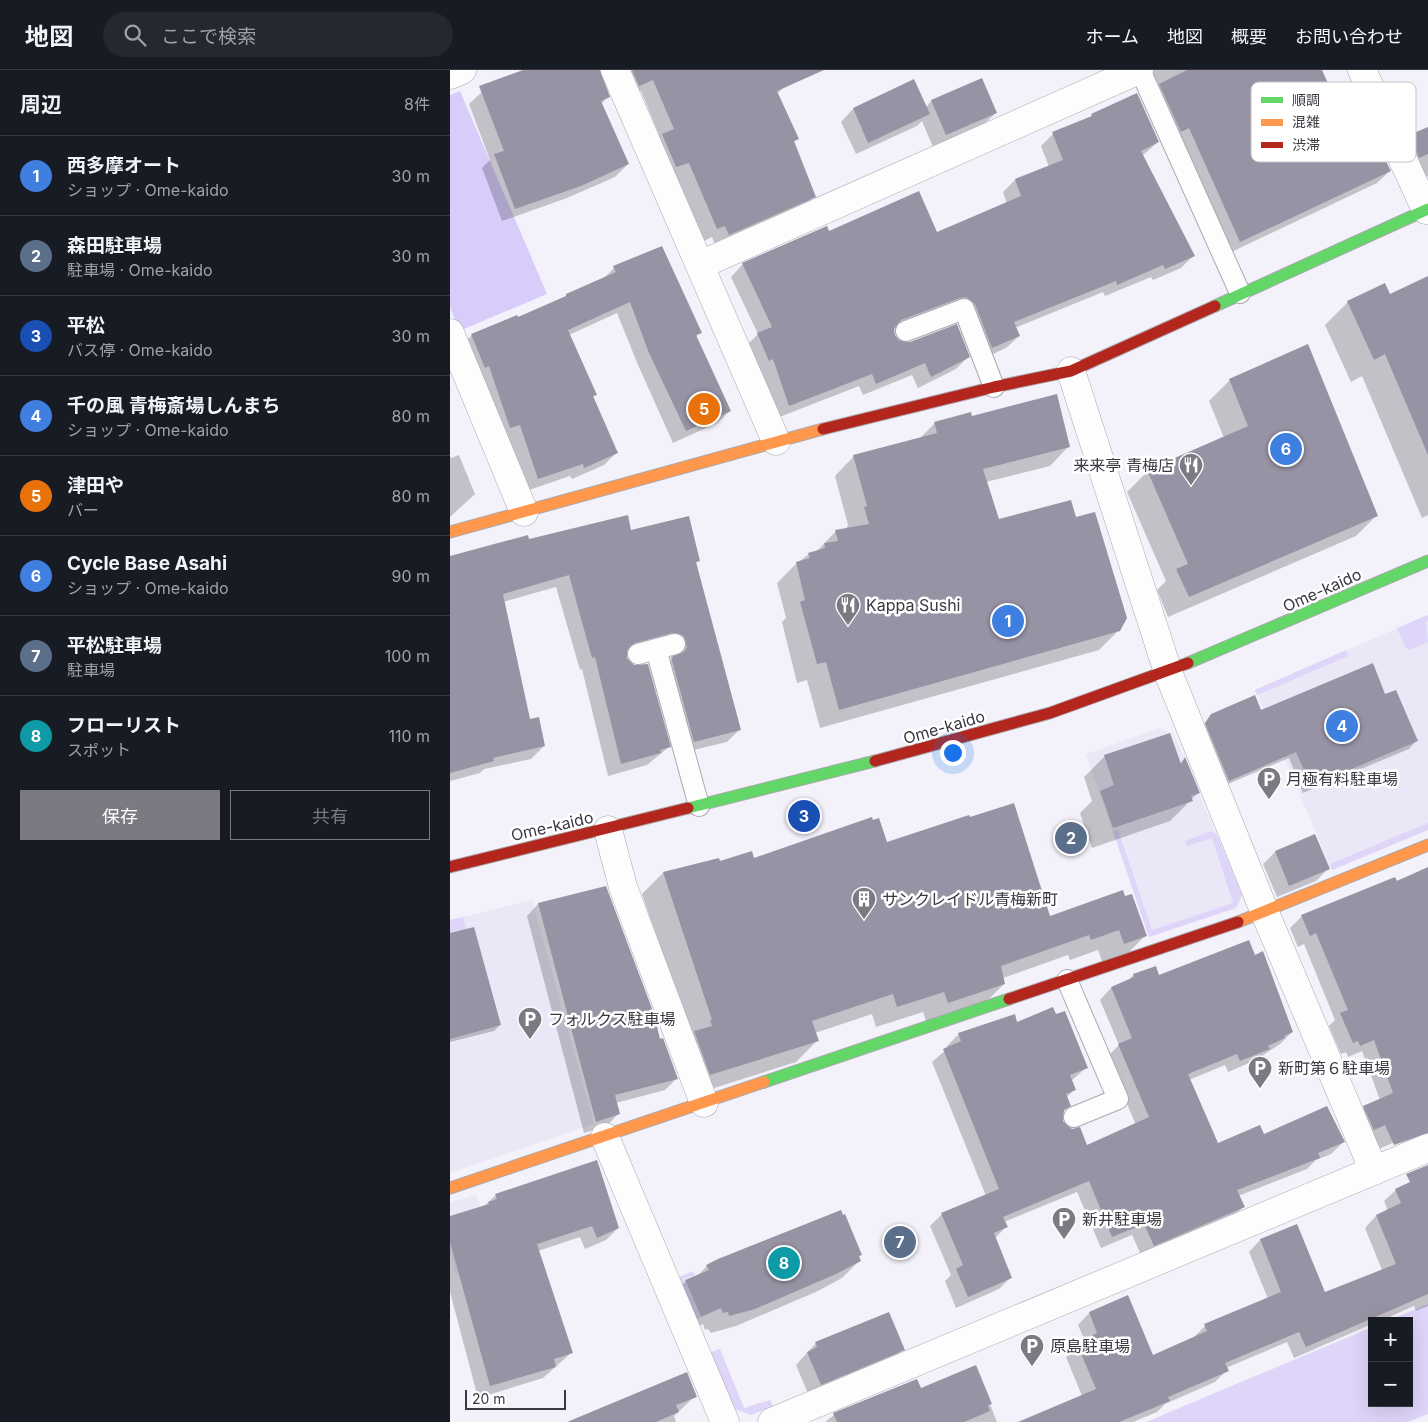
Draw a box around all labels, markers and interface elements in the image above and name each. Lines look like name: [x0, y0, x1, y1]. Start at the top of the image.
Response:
search box: [103, 12, 453, 57]
icon: search: [121, 21, 149, 49]
text: 地図: [25, 22, 73, 51]
text: ここで検索: [161, 25, 256, 48]
text: ホーム: [1086, 26, 1139, 47]
text: 地図: [1167, 26, 1203, 47]
text: 概要: [1231, 26, 1267, 47]
text: お問い合わせ: [1295, 26, 1403, 47]
legend: [1251, 82, 1416, 162]
text: 順調: [1292, 91, 1320, 108]
text: 周辺: [20, 92, 62, 117]
text: 8件: [404, 94, 430, 114]
text: 混雑: [1292, 113, 1320, 130]
text: 渋滞: [1292, 136, 1320, 153]
text: 西多摩オート: [67, 154, 181, 177]
text: 1: [33, 166, 39, 186]
text: 30 m: [392, 166, 430, 186]
text: ショップ · Ome-kaido: [67, 180, 229, 200]
text: 森田駐車場: [67, 234, 162, 257]
text: 2: [31, 246, 41, 266]
text: 30 m: [392, 246, 430, 266]
text: 駐車場 · Ome-kaido: [67, 260, 213, 280]
text: 平松: [67, 314, 105, 337]
text: 3: [31, 326, 41, 346]
text: 30 m: [392, 326, 430, 346]
text: バス停 · Ome-kaido: [67, 340, 213, 360]
pin: 5: [688, 390, 720, 428]
text: 千の風 青梅斎場しんまち: [67, 394, 281, 417]
text: 4: [31, 406, 41, 426]
text: 80 m: [391, 406, 430, 426]
text: ショップ · Ome-kaido: [67, 420, 229, 440]
pin: 6: [1270, 430, 1302, 468]
restaurant icon: 来来亭 青梅店: [1178, 452, 1204, 486]
place label: 来来亭 青梅店: [1073, 455, 1174, 475]
text: 津田や: [67, 474, 124, 497]
text: 5: [31, 486, 41, 506]
text: 80 m: [391, 486, 430, 506]
text: バー: [67, 500, 99, 520]
text: Cycle Base Asahi: [67, 552, 227, 575]
street label: Ome-kaido: [1280, 564, 1364, 616]
text: 6: [31, 566, 41, 586]
text: 90 m: [391, 566, 430, 586]
text: ショップ · Ome-kaido: [67, 578, 229, 598]
restaurant icon: Kappa Sushi: [835, 592, 861, 626]
place label: Kappa Sushi: [866, 595, 960, 615]
pin: 1: [992, 602, 1024, 640]
text: 平松駐車場: [67, 634, 162, 657]
text: 7: [31, 646, 41, 666]
text: 100 m: [385, 646, 430, 666]
text: 駐車場: [67, 660, 115, 680]
street label: Ome-kaido: [901, 706, 987, 748]
pin: 4: [1326, 707, 1358, 745]
text: フローリスト: [67, 714, 181, 737]
text: 8: [31, 726, 41, 746]
text: 110 m: [388, 726, 430, 746]
text: スポット: [67, 740, 131, 760]
your location: [940, 740, 966, 766]
parking icon: 月極有料駐車場: [1256, 766, 1282, 800]
place label: 月極有料駐車場: [1286, 769, 1398, 789]
button: 保存: [20, 790, 220, 840]
button: 共有: [230, 790, 430, 840]
pin: 3: [788, 797, 820, 835]
street label: Ome-kaido: [509, 807, 595, 845]
pin: 2: [1055, 819, 1087, 857]
building icon: サンクレイドル青梅新町: [851, 886, 877, 920]
place label: サンクレイドル青梅新町: [882, 889, 1058, 909]
parking icon: フォルクス駐車場: [517, 1006, 543, 1040]
place label: フォルクス駐車場: [548, 1009, 676, 1029]
parking icon: 新町第６駐車場: [1247, 1055, 1273, 1089]
place label: 新町第６駐車場: [1278, 1058, 1390, 1078]
parking icon: 新井駐車場: [1051, 1206, 1077, 1240]
place label: 新井駐車場: [1082, 1209, 1162, 1229]
pin: 7: [884, 1223, 916, 1261]
pin: 8: [768, 1244, 800, 1282]
map controls: [1368, 1317, 1413, 1407]
button: +: [1368, 1317, 1413, 1362]
parking icon: 原島駐車場: [1019, 1333, 1045, 1367]
place label: 原島駐車場: [1050, 1336, 1130, 1356]
button: −: [1368, 1362, 1413, 1407]
scale bar: [465, 1387, 566, 1410]
text: 20 m: [472, 1390, 506, 1407]

